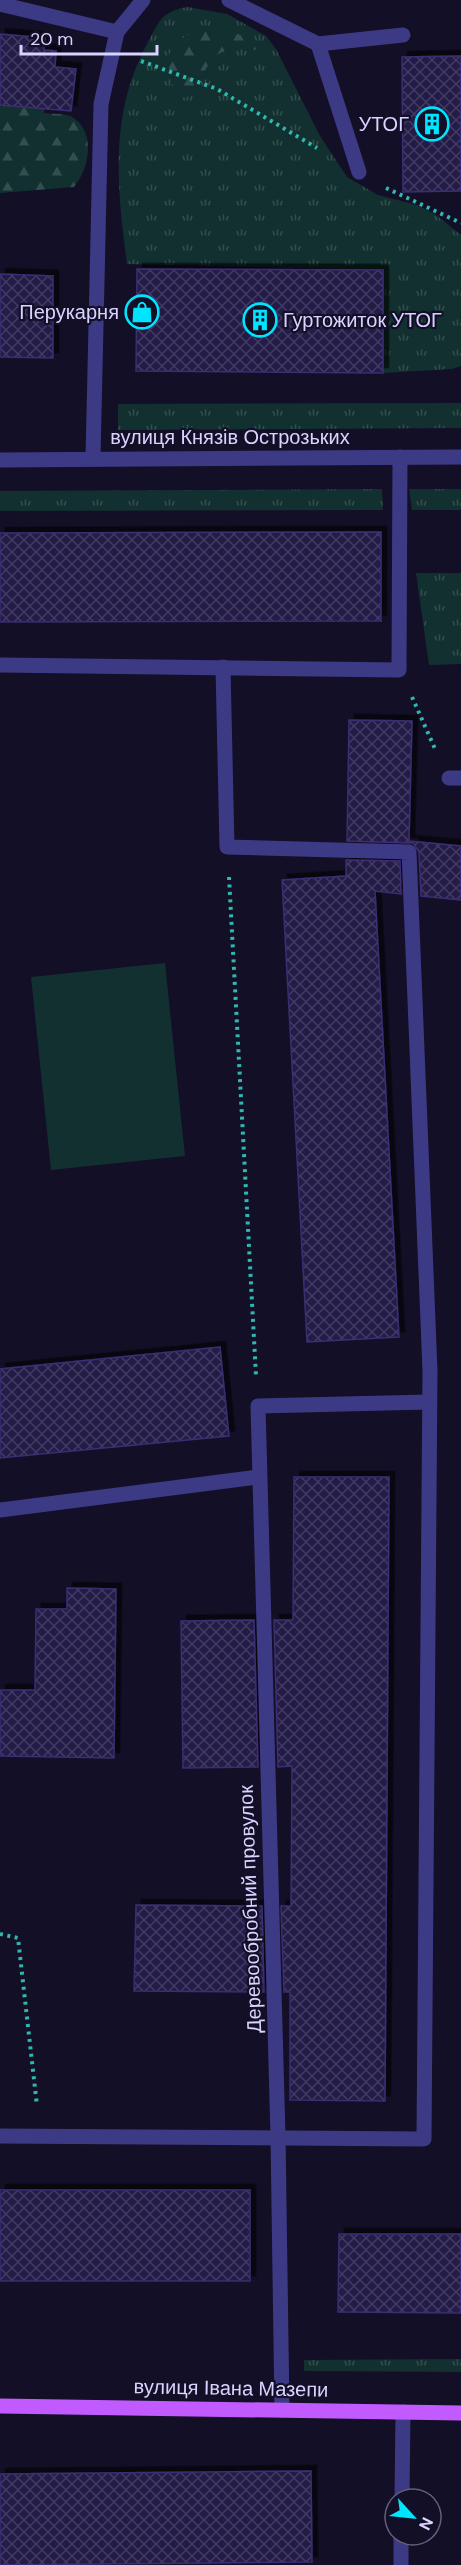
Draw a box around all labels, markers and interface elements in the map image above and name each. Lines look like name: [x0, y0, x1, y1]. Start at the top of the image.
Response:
scale bar: [21, 18, 158, 56]
text: 20 m: [30, 27, 73, 51]
building icon: УТОГ: [414, 106, 450, 142]
place label: УТОГ: [359, 111, 409, 137]
shop icon: Перукарня: [124, 294, 160, 330]
place label: Перукарня: [19, 299, 119, 325]
building icon: Гуртожиток УТОГ: [242, 302, 278, 338]
place label: Гуртожиток УТОГ: [283, 307, 442, 333]
street label: вулиця Князів Острозьких: [110, 424, 350, 450]
street label: Деревообробний провулок: [233, 1784, 267, 2033]
street label: вулиця Івана Мазепи: [133, 2373, 329, 2403]
north arrow: [383, 2487, 443, 2547]
text: N: [414, 2514, 438, 2534]

